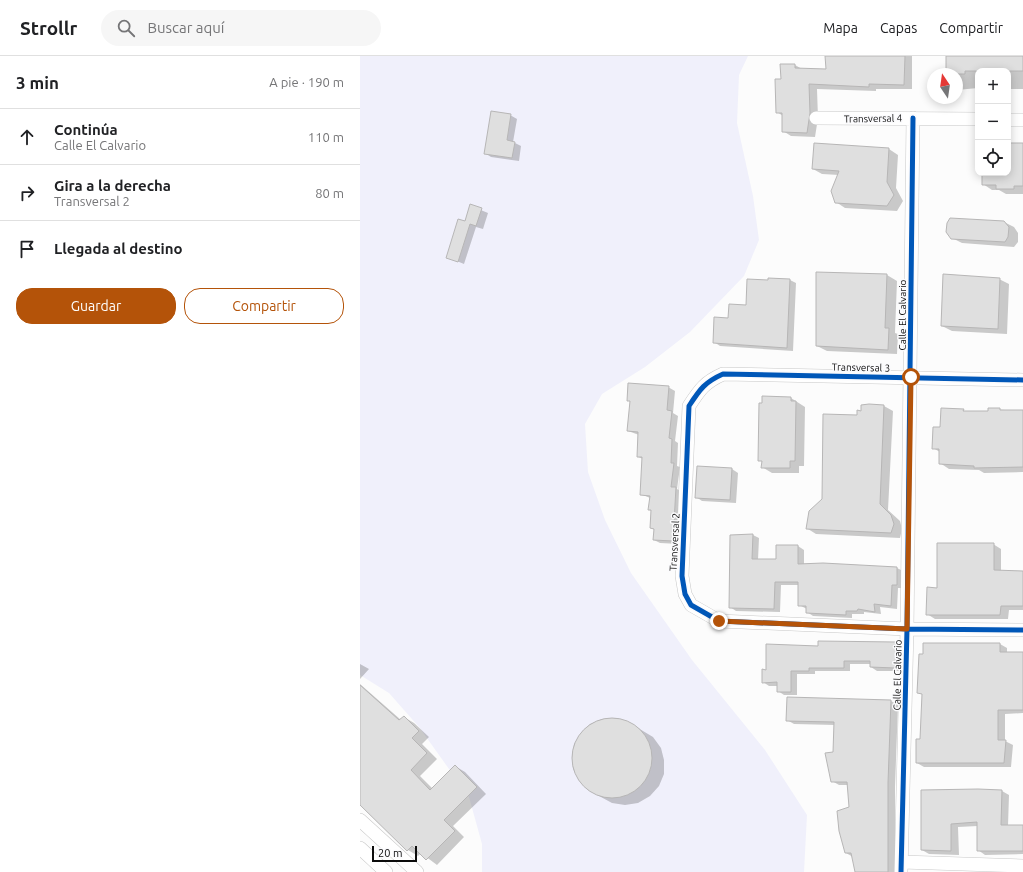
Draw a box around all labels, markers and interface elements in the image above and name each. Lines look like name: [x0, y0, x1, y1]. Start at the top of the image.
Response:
search box: [101, 10, 381, 46]
text: Strollr: [20, 17, 77, 39]
icon: search: [115, 17, 137, 39]
text: Buscar aquí: [147, 19, 224, 36]
text: Mapa: [823, 20, 858, 36]
text: Capas: [880, 20, 917, 36]
text: Compartir: [939, 20, 1003, 36]
north arrow: [927, 68, 963, 104]
map controls: [975, 68, 1011, 176]
button: +: [975, 68, 1011, 104]
text: 3 min: [16, 73, 59, 92]
text: A pie · 190 m: [269, 75, 344, 89]
button: −: [975, 104, 1011, 140]
street label: Transversal 4: [844, 112, 903, 125]
text: Continúa: [54, 121, 118, 138]
icon: ahead: [16, 126, 38, 148]
text: 110 m: [308, 130, 344, 144]
text: Calle El Calvario: [54, 138, 146, 152]
button: locate: [975, 140, 1011, 176]
text: Gira a la derecha: [54, 177, 171, 194]
icon: right: [16, 182, 38, 204]
text: 80 m: [315, 186, 344, 200]
text: Transversal 2: [54, 194, 130, 208]
icon: arrive: [16, 238, 38, 260]
text: Llegada al destino: [54, 240, 183, 257]
street label: Calle El Calvario: [897, 279, 908, 350]
button: Guardar: [16, 288, 176, 324]
button: Compartir: [184, 288, 344, 324]
street label: Transversal 3: [832, 361, 890, 374]
route start: [902, 368, 920, 386]
street label: Transversal 2: [667, 513, 682, 571]
route end: [710, 612, 728, 630]
street label: Calle El Calvario: [891, 639, 904, 711]
scale bar: [372, 844, 417, 863]
text: 20 m: [378, 847, 402, 859]

